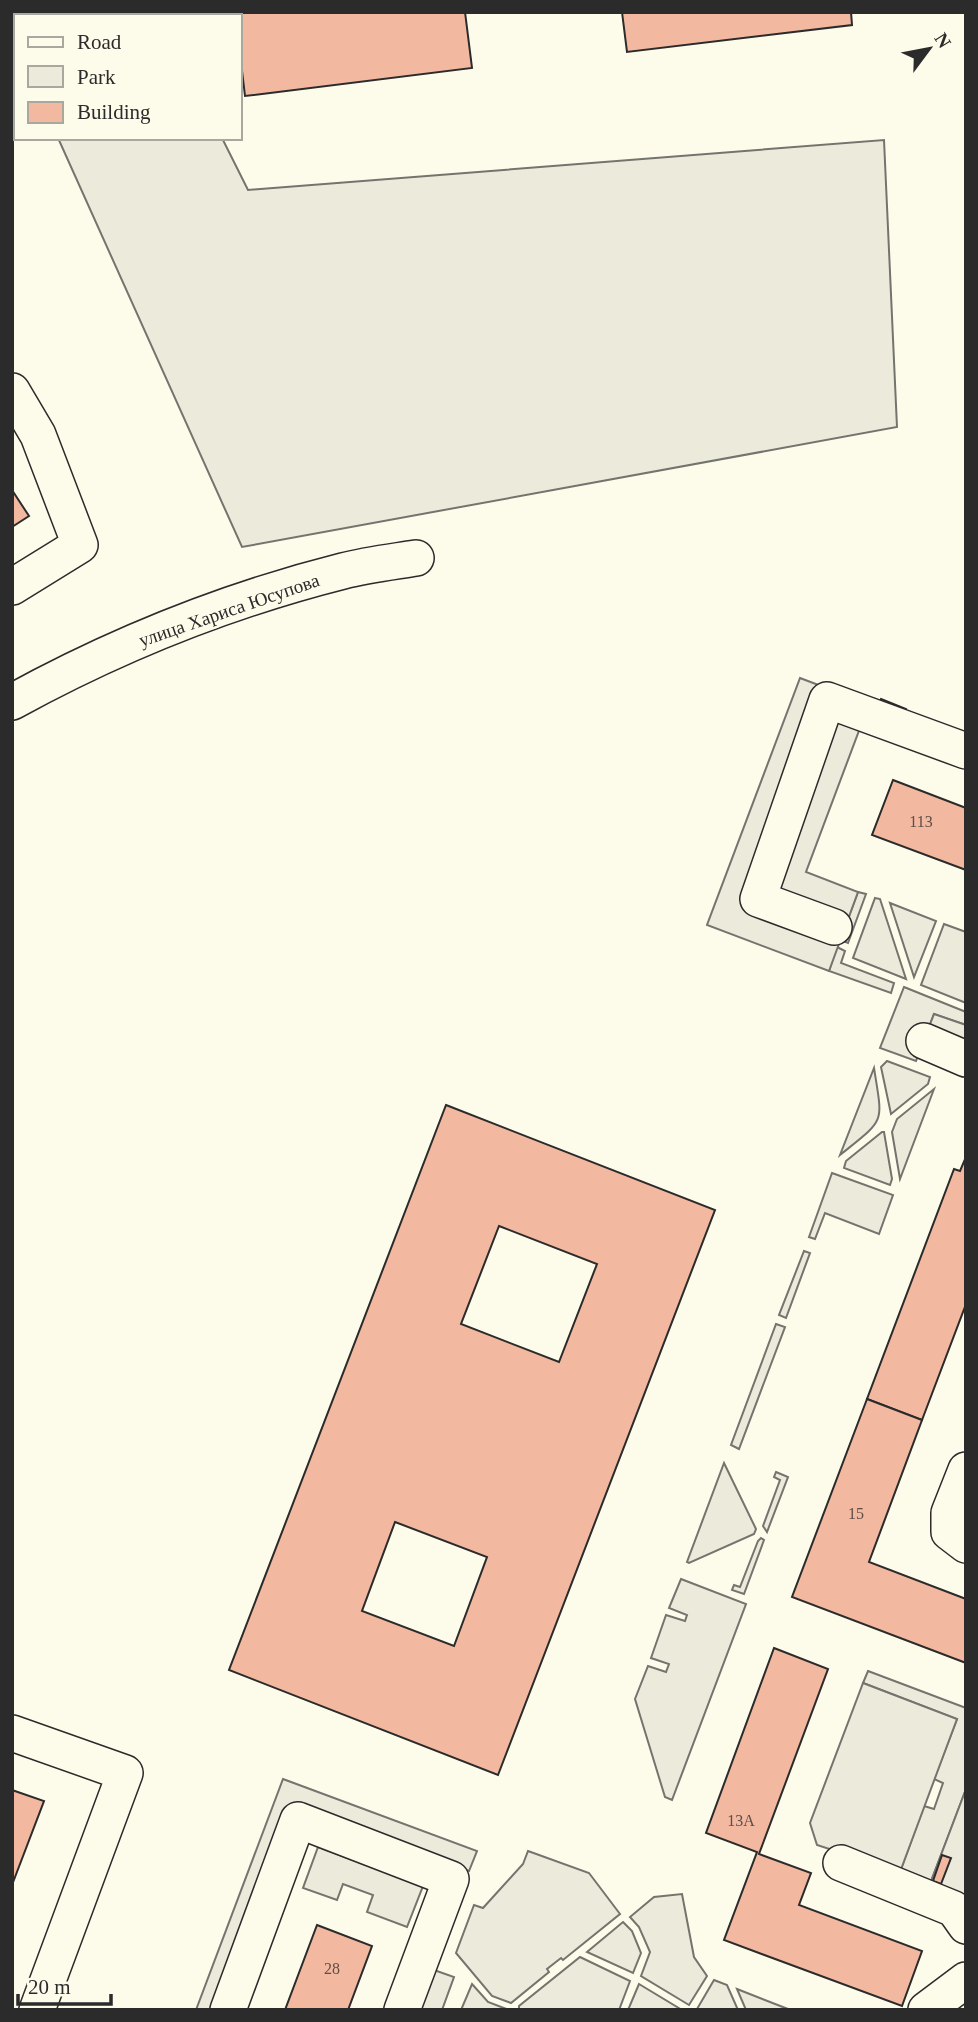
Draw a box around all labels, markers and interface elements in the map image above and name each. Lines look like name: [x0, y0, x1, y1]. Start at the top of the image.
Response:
legend: [14, 14, 242, 140]
north arrow: [894, 14, 964, 84]
text: N: [930, 29, 956, 52]
text: Road: [77, 30, 122, 54]
text: Park: [77, 65, 116, 89]
text: Building: [77, 100, 151, 124]
street label: улица Хариса Юсупова: [136, 569, 322, 651]
house number: 113: [909, 813, 933, 830]
house number: 15: [848, 1505, 864, 1522]
house number: 13А: [727, 1812, 755, 1829]
house number: 28: [324, 1960, 340, 1977]
scale bar: [18, 1962, 110, 2006]
text: 20 m: [28, 1975, 71, 1999]

